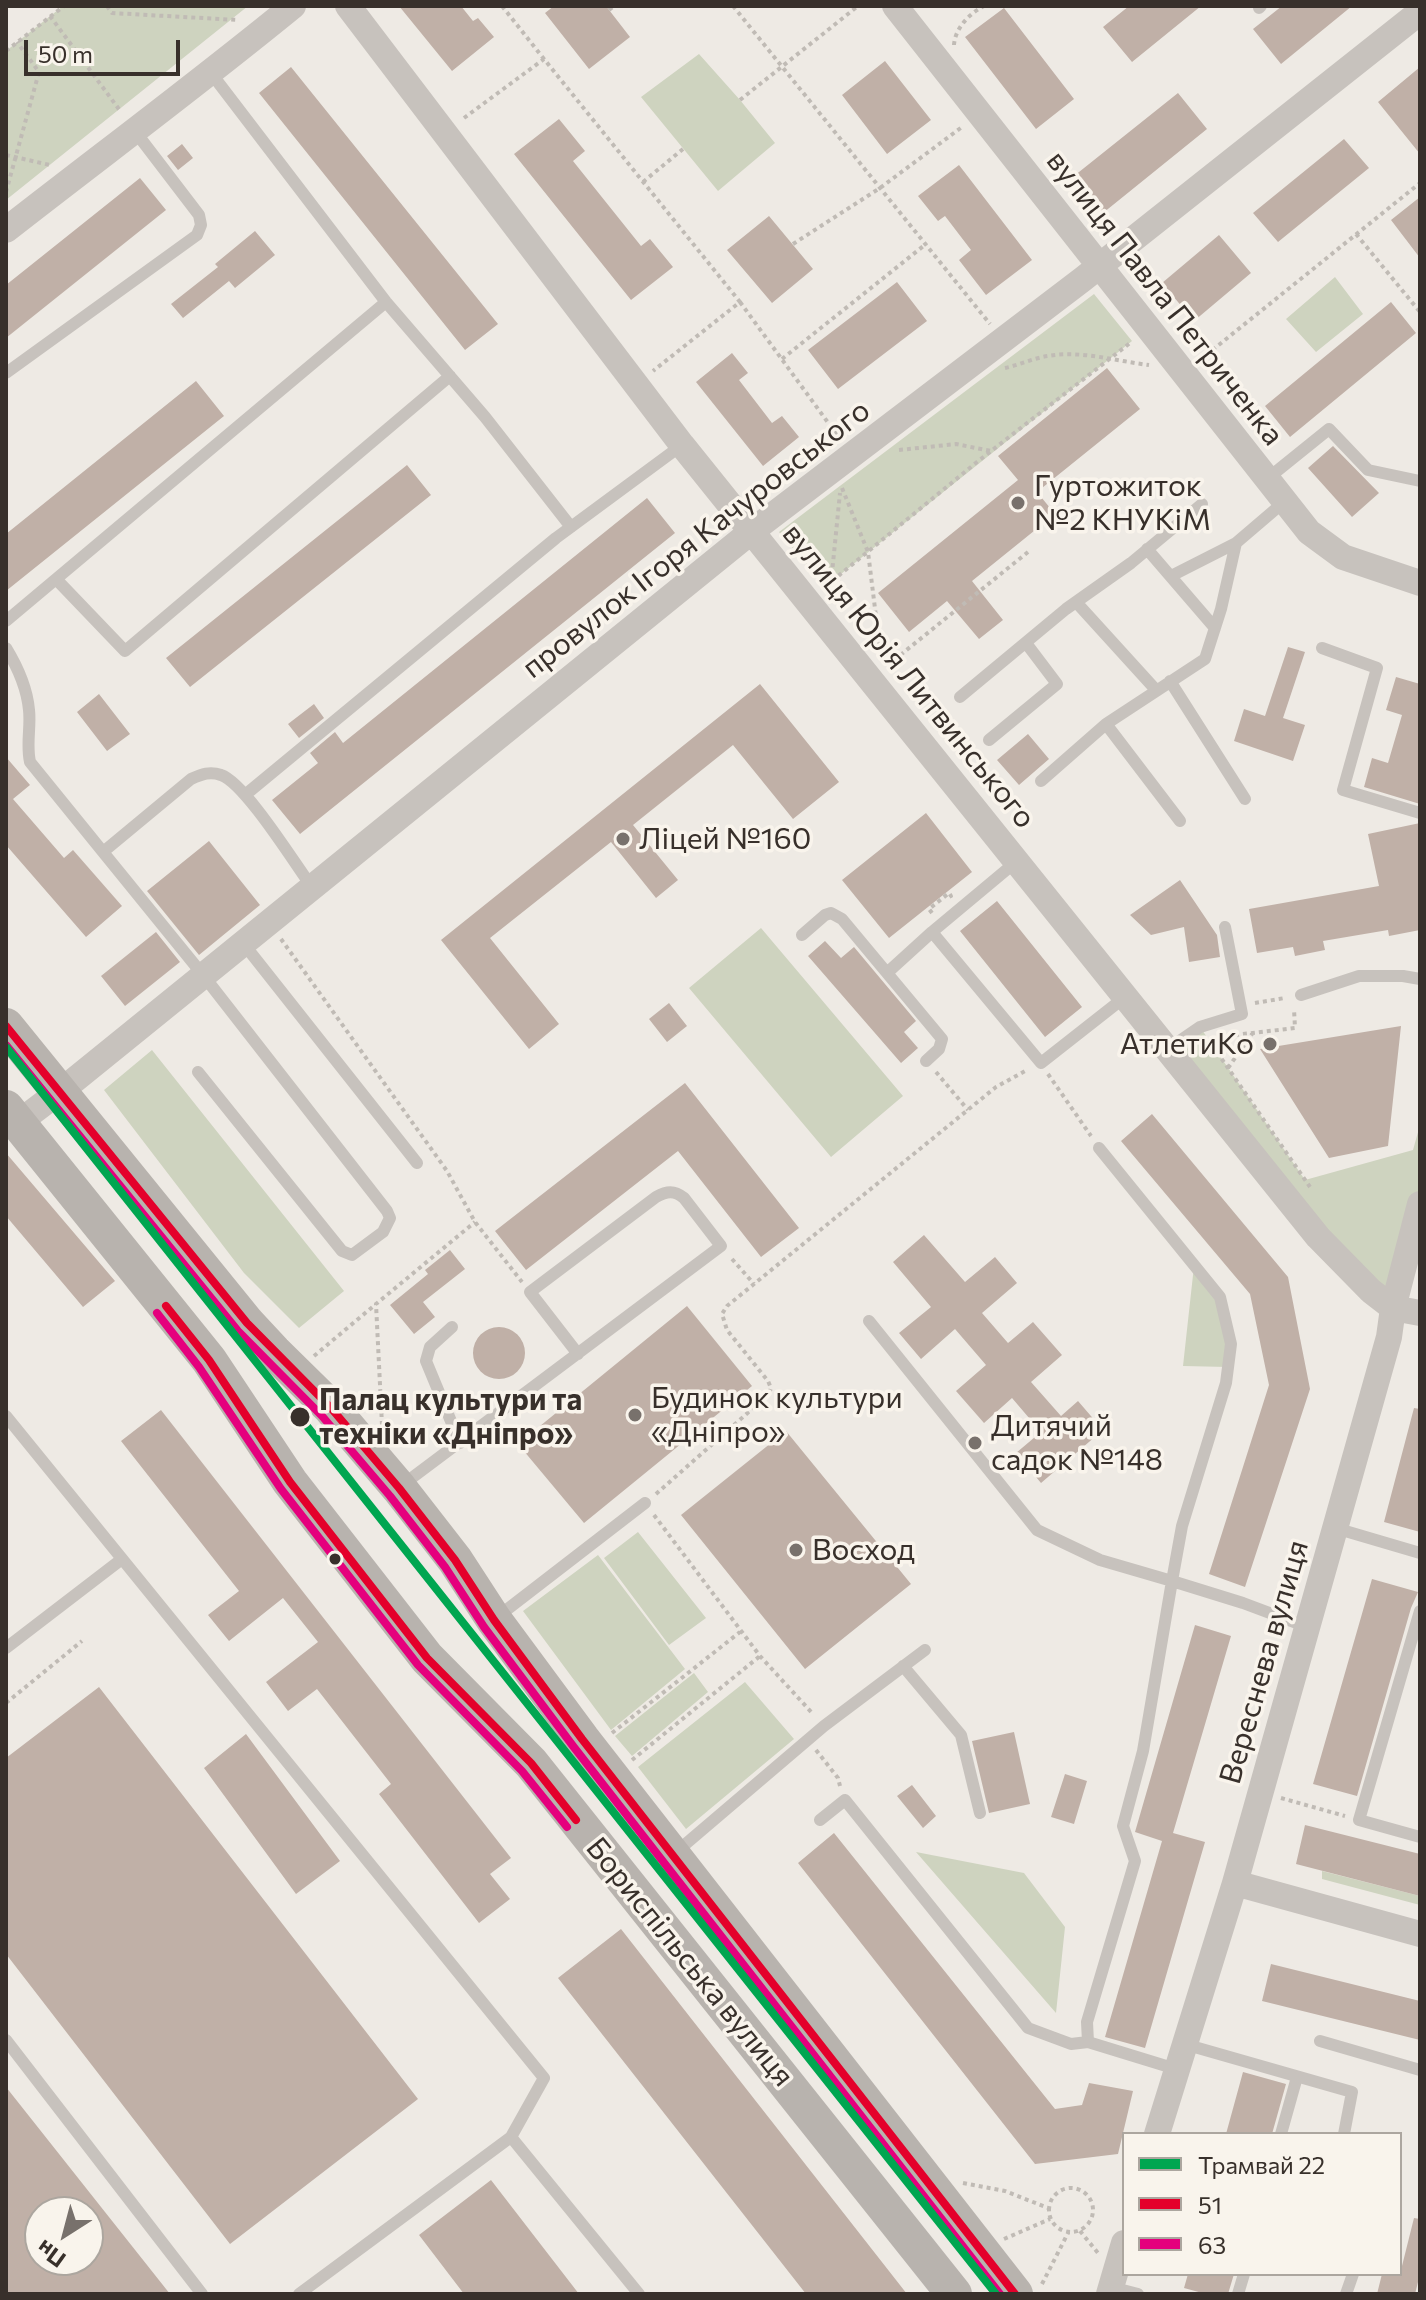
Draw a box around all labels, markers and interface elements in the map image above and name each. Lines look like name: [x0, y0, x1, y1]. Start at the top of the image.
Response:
scale bar: [28, 24, 184, 74]
text: 50 m: [38, 39, 93, 68]
street label: вулиця Павла Петриченка: [1039, 144, 1291, 452]
street label: провулок Ігоря Качуровського: [515, 392, 877, 686]
place label: Гуртожиток №2 КНУКіМ: [1034, 468, 1211, 538]
marker: Гуртожиток №2 КНУКіМ: [1009, 494, 1027, 512]
street label: вулиця Юрія Литвинського: [775, 516, 1043, 836]
place label: Ліцей №160: [639, 821, 811, 857]
marker: Ліцей №160: [614, 830, 632, 848]
place label: АтлетиКо: [1120, 1026, 1254, 1062]
marker: АтлетиКо: [1261, 1035, 1279, 1053]
place label: Будинок культури «Дніпро»: [651, 1380, 903, 1450]
place label: Палац культури та техніки «Дніпро»: [319, 1382, 582, 1452]
marker: Палац культури та техніки «Дніпро»: [288, 1405, 312, 1429]
marker: Будинок культури «Дніпро»: [626, 1406, 644, 1424]
place label: Дитячий садок №148: [991, 1408, 1163, 1478]
marker: Дитячий садок №148: [966, 1434, 984, 1452]
place label: Восход: [812, 1532, 915, 1568]
street label: Вереснева вулиця: [1212, 1536, 1316, 1788]
marker: Восход: [787, 1541, 805, 1559]
unlabelled marker: [327, 1551, 343, 1567]
street label: Бориспільська вулиця: [579, 1830, 801, 2094]
legend: [1122, 2132, 1402, 2276]
text: Трамвай 22: [1198, 2150, 1325, 2179]
text: 51: [1198, 2190, 1222, 2219]
north arrow: [24, 2196, 104, 2276]
text: 63: [1198, 2230, 1226, 2259]
text: Пн: [31, 2235, 71, 2274]

